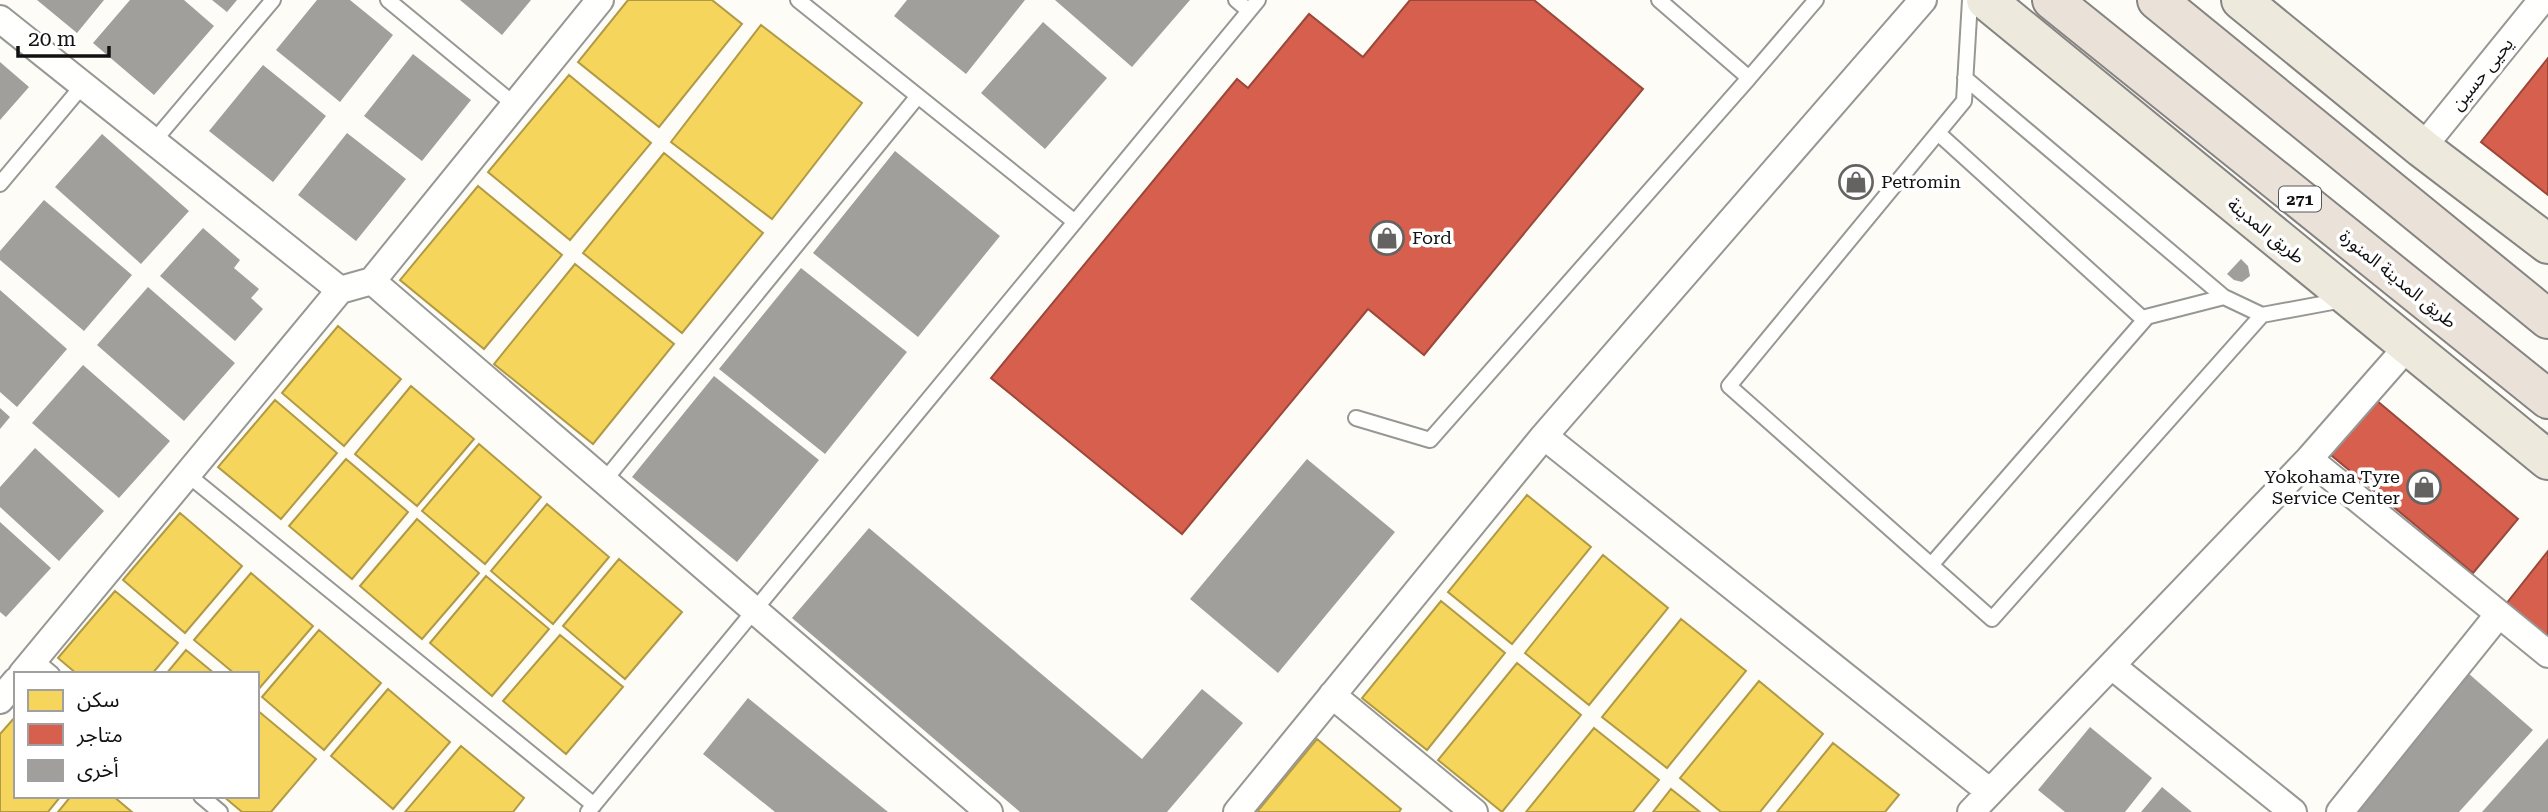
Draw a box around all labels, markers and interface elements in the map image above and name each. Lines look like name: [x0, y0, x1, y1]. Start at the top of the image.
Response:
scale bar: [18, 14, 108, 58]
text: 20 m: [28, 27, 76, 51]
street label: يحيى حسين: [2446, 33, 2518, 115]
shop icon: Petromin: [1837, 163, 1875, 201]
place label: Petromin: [1881, 171, 1961, 192]
road number: 271: [2279, 186, 2321, 211]
street label: طريق المدينة: [2223, 193, 2309, 269]
shop icon: Ford: [1368, 219, 1406, 257]
street label: طريق المدينة المنورة: [2335, 225, 2461, 333]
place label: Ford: [1412, 227, 1452, 248]
place label: Yokohama Tyre Service Center: [2264, 466, 2400, 508]
shop icon: Yokohama Tyre Service Center: [2405, 468, 2443, 506]
legend: [14, 672, 259, 798]
text: سكن: [77, 688, 119, 712]
text: متاجر: [76, 723, 123, 747]
text: أخرى: [77, 757, 119, 782]

